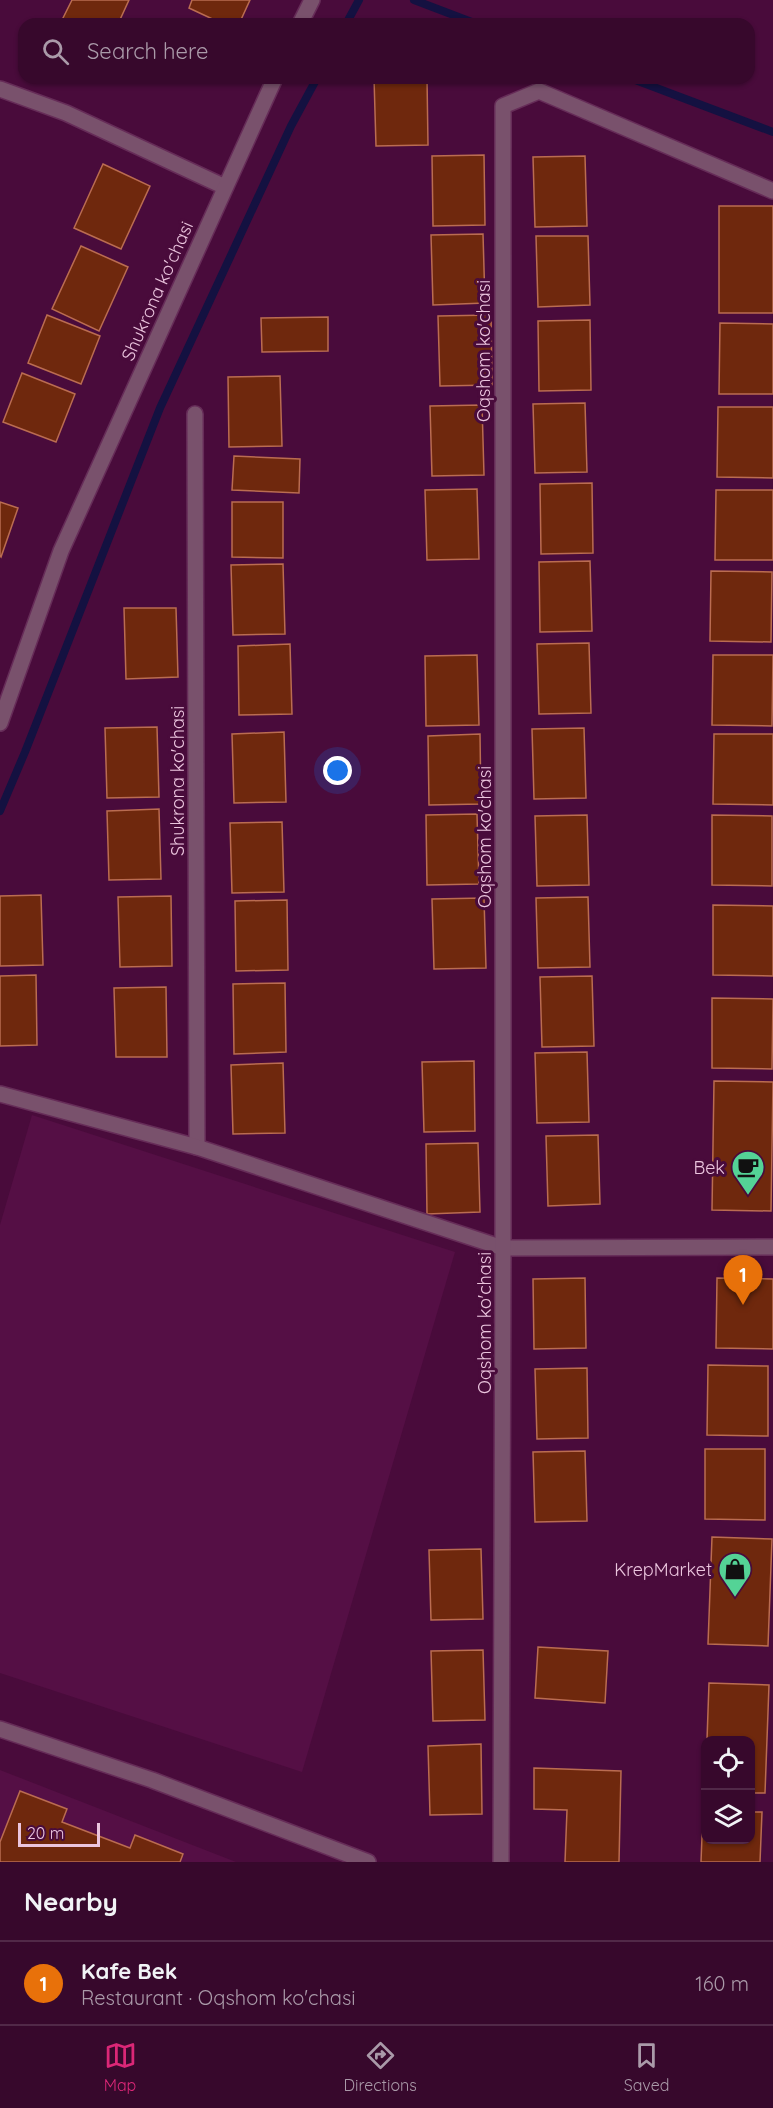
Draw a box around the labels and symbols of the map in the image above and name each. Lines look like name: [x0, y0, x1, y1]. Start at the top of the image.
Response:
street label: Shukrona ko'chasi: [116, 218, 198, 364]
street label: Oqshom ko'chasi: [472, 280, 495, 422]
street label: Shukrona ko'chasi: [166, 706, 189, 856]
your location: [323, 756, 352, 785]
street label: Oqshom ko'chasi: [473, 766, 496, 908]
cafe icon: Bek: [730, 1149, 766, 1196]
place label: Bek: [694, 1156, 725, 1179]
street label: Oqshom ko'chasi: [473, 1252, 496, 1394]
pin: 1: [724, 1256, 762, 1305]
shop icon: KrepMarket: [717, 1551, 753, 1598]
place label: KrepMarket: [614, 1558, 712, 1581]
scale bar: [18, 1820, 100, 1848]

